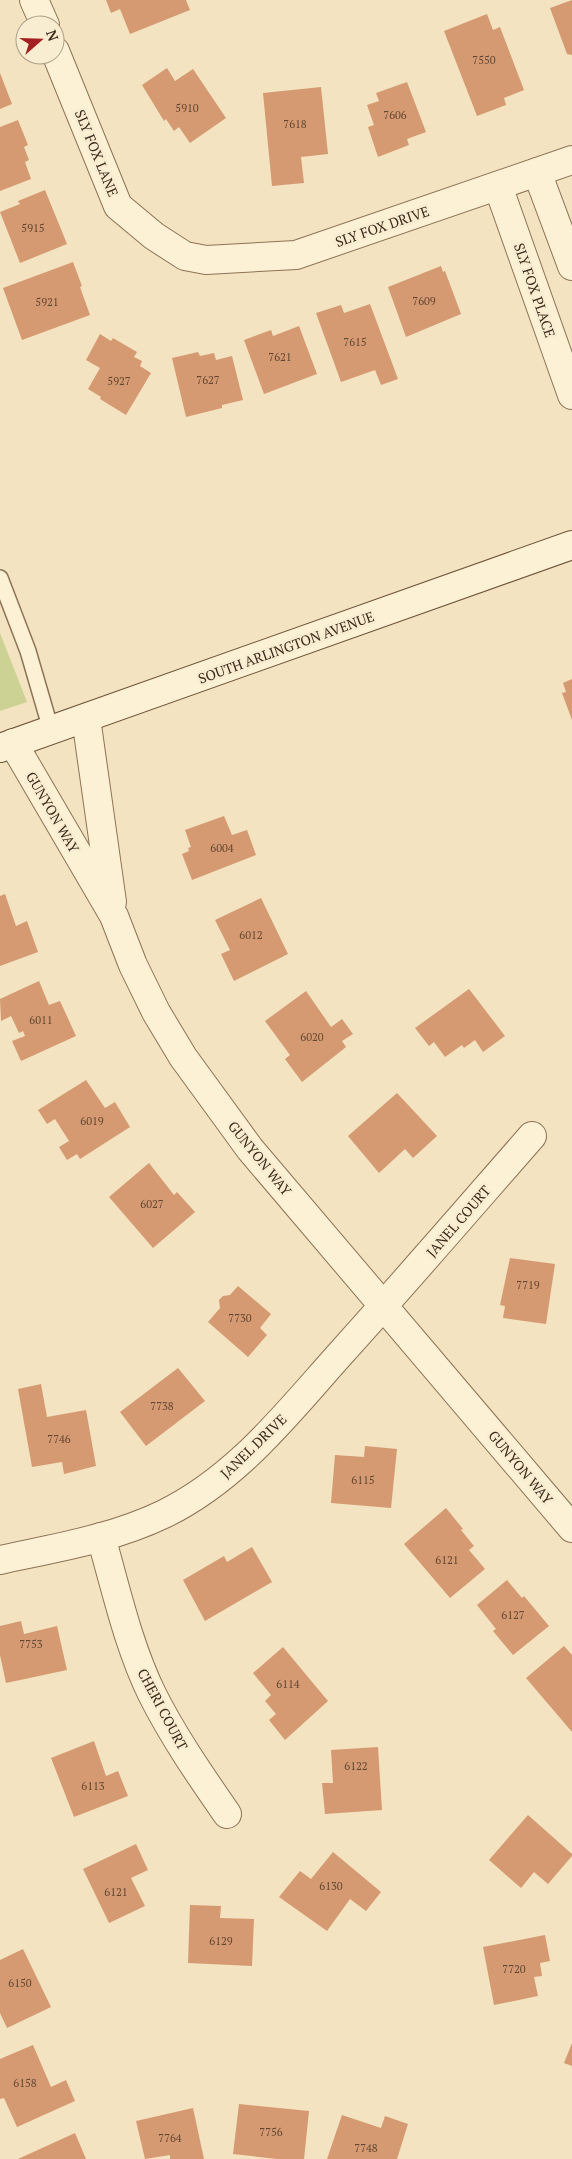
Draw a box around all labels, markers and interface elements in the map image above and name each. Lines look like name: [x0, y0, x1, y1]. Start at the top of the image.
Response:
north arrow: [15, 15, 65, 65]
text: N: [42, 27, 64, 44]
house number: 7550: [472, 53, 496, 67]
house number: 5910: [175, 101, 199, 115]
street label: SLY FOX LANE: [71, 107, 123, 199]
house number: 7606: [383, 108, 407, 122]
house number: 7618: [283, 117, 307, 131]
street label: SLY FOX DRIVE: [333, 201, 431, 251]
house number: 5915: [21, 221, 45, 235]
street label: SLY FOX PLACE: [510, 240, 560, 340]
house number: 7609: [412, 294, 436, 308]
house number: 5921: [35, 295, 59, 309]
house number: 7615: [343, 335, 367, 349]
house number: 7621: [268, 350, 292, 364]
house number: 7627: [196, 373, 220, 387]
house number: 5927: [107, 374, 131, 388]
street label: SOUTH ARLINGTON AVENUE: [195, 606, 377, 688]
street label: GUNYON WAY: [22, 768, 84, 857]
house number: 6004: [210, 841, 234, 855]
house number: 6012: [239, 928, 263, 942]
house number: 6011: [29, 1013, 53, 1027]
house number: 6020: [300, 1030, 324, 1044]
house number: 6019: [80, 1114, 104, 1128]
street label: GUNYON WAY: [224, 1117, 297, 1200]
street label: JANEL COURT: [422, 1181, 495, 1261]
house number: 6027: [140, 1197, 164, 1211]
house number: 7719: [516, 1278, 540, 1292]
house number: 7730: [228, 1311, 252, 1325]
house number: 7738: [150, 1399, 174, 1413]
street label: JANEL DRIVE: [216, 1410, 290, 1482]
street label: GUNYON WAY: [485, 1426, 558, 1509]
house number: 7746: [47, 1432, 71, 1446]
house number: 6115: [351, 1473, 375, 1487]
house number: 6121: [435, 1553, 459, 1567]
house number: 6127: [501, 1608, 525, 1622]
house number: 7753: [19, 1637, 43, 1651]
street label: CHERI COURT: [133, 1665, 193, 1753]
house number: 6114: [276, 1677, 300, 1691]
house number: 6122: [344, 1759, 368, 1773]
house number: 6113: [81, 1779, 105, 1793]
house number: 6130: [319, 1879, 343, 1893]
house number: 6121: [104, 1885, 128, 1899]
house number: 6129: [209, 1934, 233, 1948]
house number: 7720: [502, 1962, 526, 1976]
house number: 6150: [8, 1976, 32, 1990]
house number: 6158: [13, 2076, 37, 2090]
house number: 7756: [259, 2125, 283, 2139]
house number: 7764: [158, 2131, 182, 2145]
house number: 7748: [354, 2141, 378, 2155]

